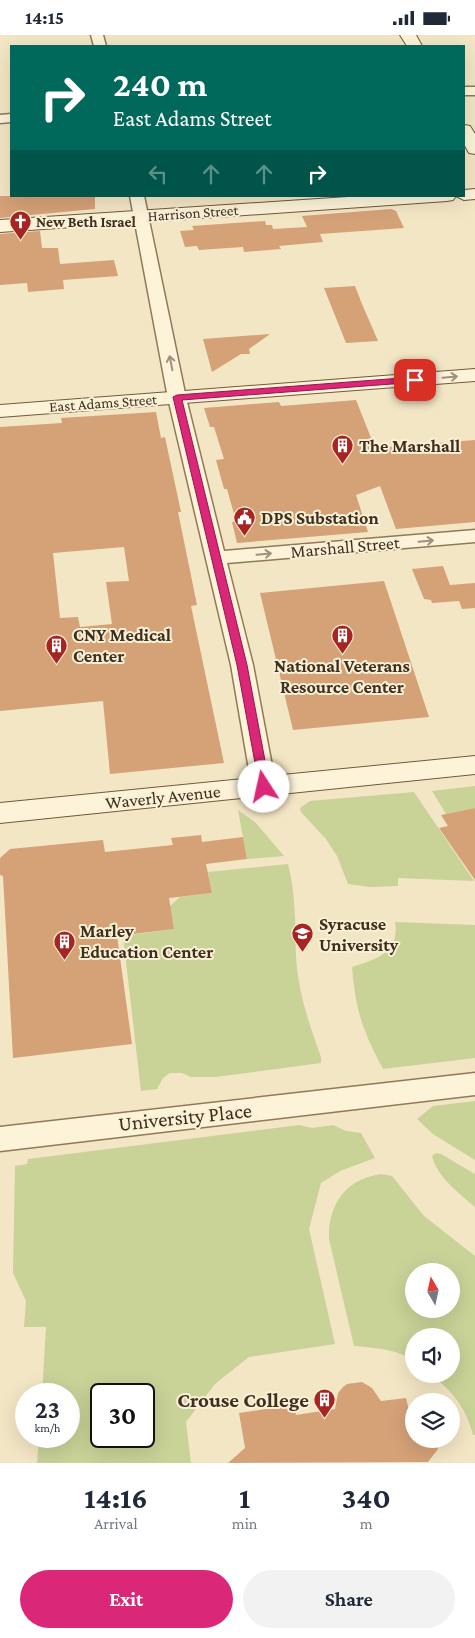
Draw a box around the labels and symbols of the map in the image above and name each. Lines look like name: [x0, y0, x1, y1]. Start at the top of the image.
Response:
street label: Harrison Street: [147, 202, 240, 224]
church icon: New Beth Israel: [8, 210, 32, 241]
place label: New Beth Israel: [36, 214, 137, 230]
one-way arrow: [165, 356, 175, 372]
pin: [394, 359, 436, 401]
one-way arrow: [442, 372, 458, 382]
street label: East Adams Street: [49, 391, 158, 415]
building icon: The Marshall: [331, 434, 355, 465]
place label: The Marshall: [359, 436, 460, 456]
public building icon: DPS Substation: [233, 506, 257, 537]
place label: DPS Substation: [261, 508, 379, 528]
street label: Marshall Street: [290, 532, 402, 562]
one-way arrow: [417, 536, 433, 545]
one-way arrow: [255, 549, 271, 558]
building icon: National Veterans Resource Center: [330, 624, 354, 655]
place label: CNY Medical Center: [73, 625, 171, 666]
building icon: CNY Medical Center: [45, 633, 69, 664]
place label: National Veterans Resource Center: [274, 656, 410, 697]
position arrow: [237, 760, 289, 812]
street label: Waverly Avenue: [104, 781, 222, 813]
place label: Syracuse University: [319, 914, 399, 955]
place label: Marley Education Center: [80, 921, 213, 962]
school or university icon: Syracuse University: [291, 922, 315, 953]
building icon: Marley Education Center: [52, 929, 76, 960]
street label: University Place: [117, 1098, 253, 1136]
north arrow: [405, 1263, 460, 1317]
speed limit sign: 30: [90, 1383, 155, 1448]
place label: Crouse College: [177, 1388, 309, 1412]
building icon: Crouse College: [313, 1388, 337, 1419]

